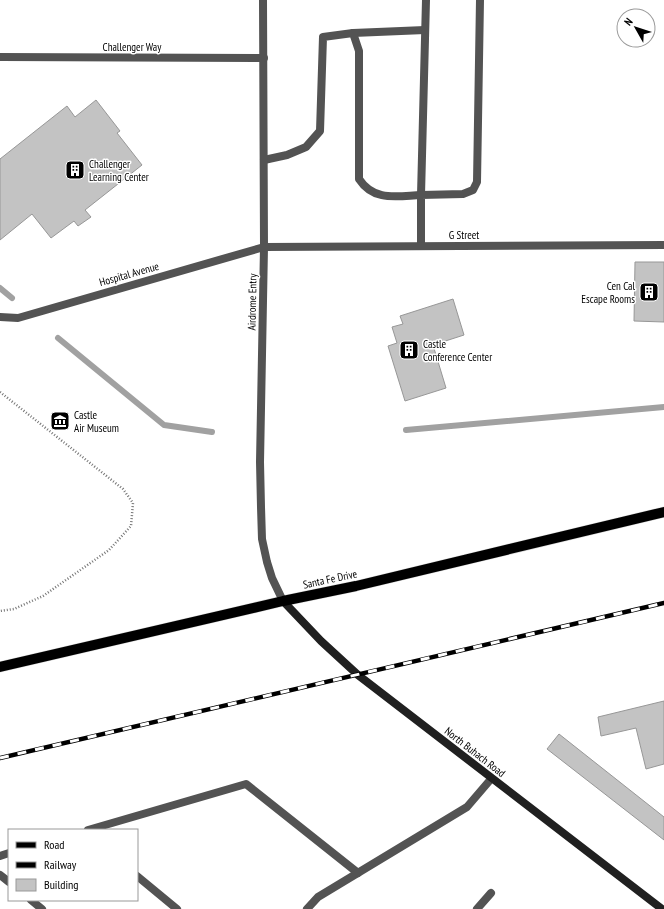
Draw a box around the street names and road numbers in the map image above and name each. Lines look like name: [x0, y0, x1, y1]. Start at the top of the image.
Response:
street label: Challenger Way: [103, 40, 162, 54]
street label: G Street: [449, 228, 479, 242]
street label: Hospital Avenue: [98, 259, 161, 289]
street label: Airdrome Entry: [245, 273, 260, 331]
street label: Santa Fe Drive: [302, 566, 359, 592]
street label: North Buhach Road: [442, 724, 508, 780]

